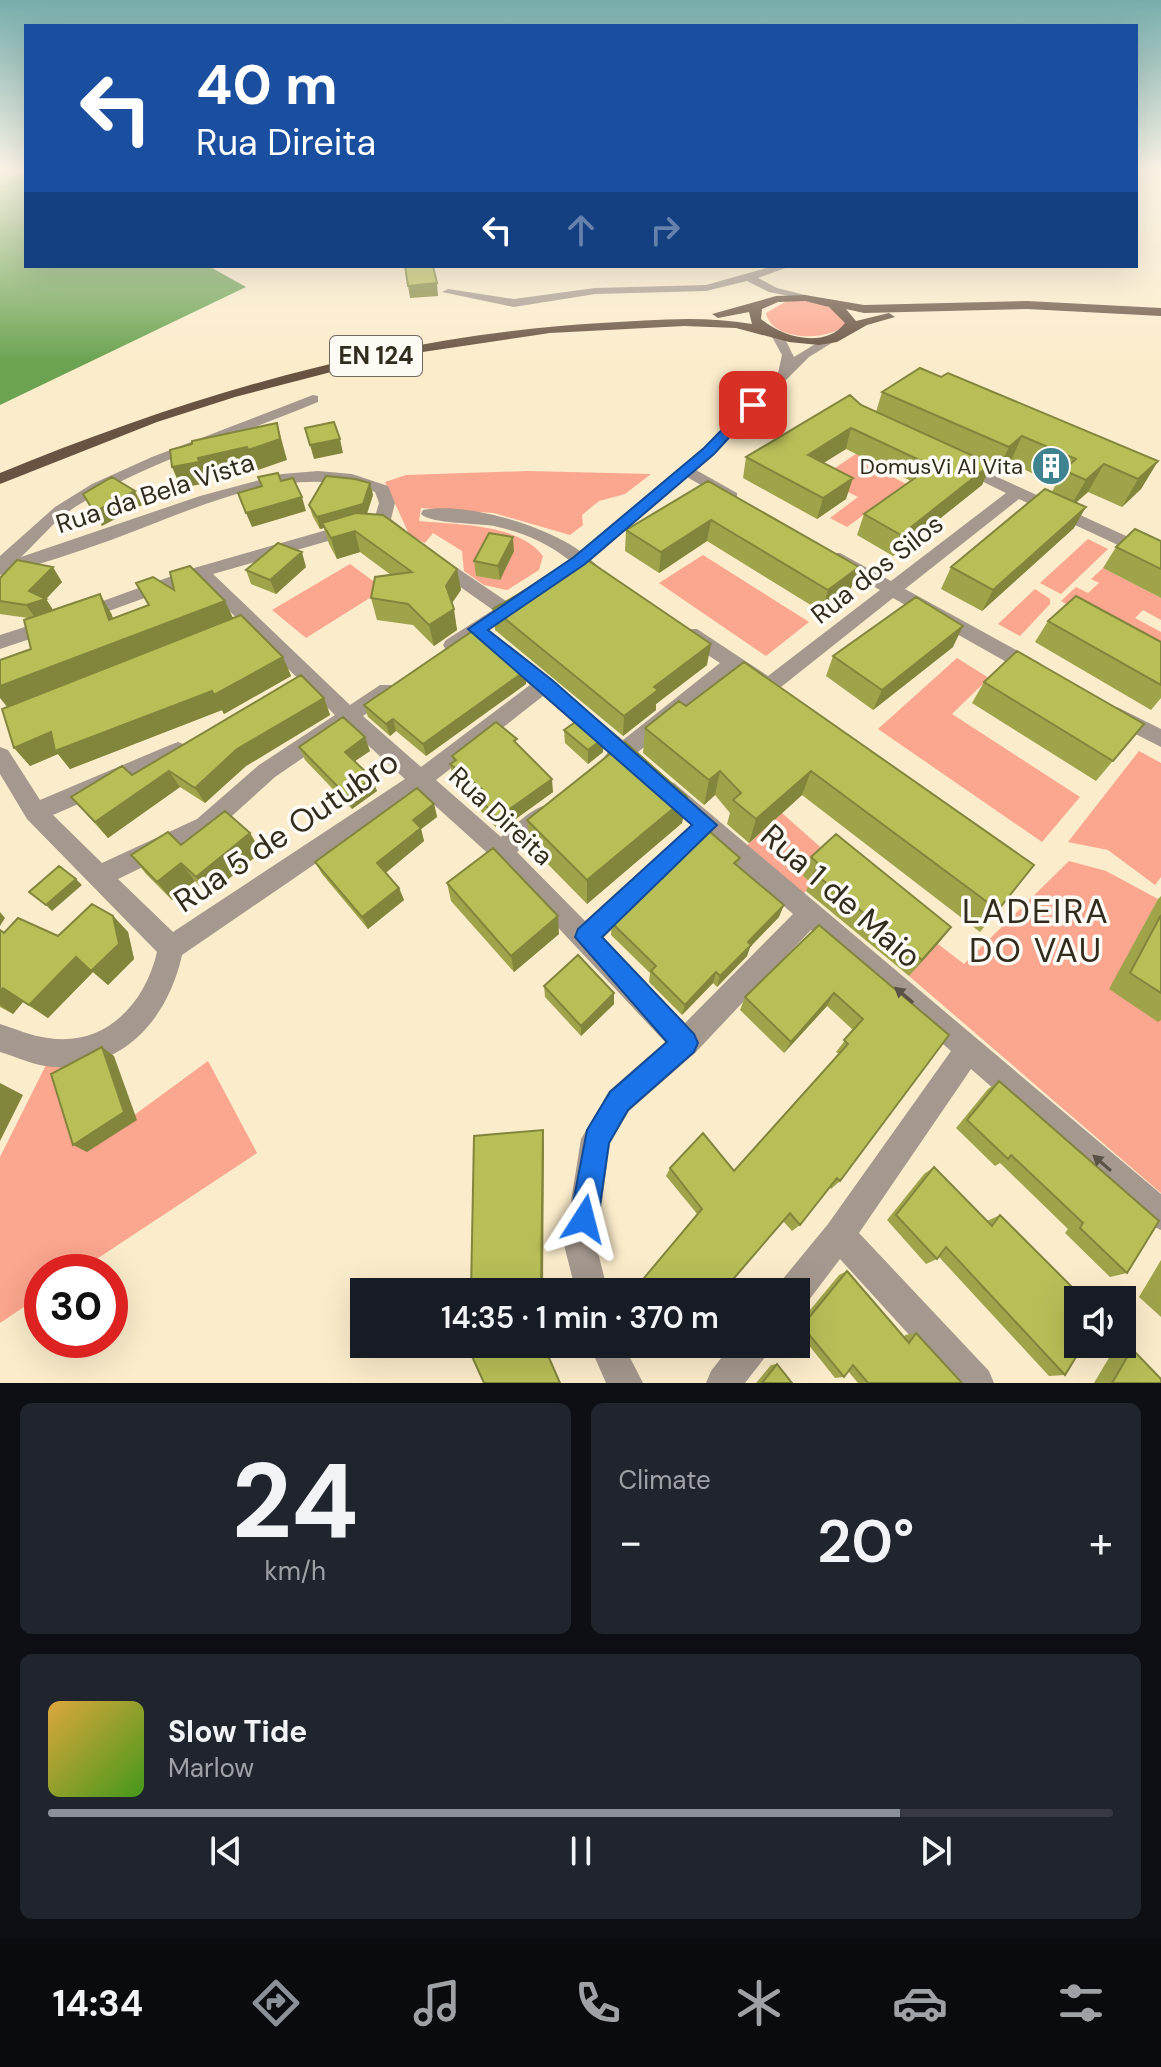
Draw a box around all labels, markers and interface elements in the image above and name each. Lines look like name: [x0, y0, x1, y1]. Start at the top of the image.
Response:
text: 40 m: [196, 48, 338, 121]
icon: left: [64, 56, 168, 160]
text: Rua Direita: [196, 119, 376, 166]
icon: left: [475, 208, 519, 252]
icon: ahead: [559, 208, 603, 252]
icon: right: [643, 208, 687, 252]
road number: EN 124: [330, 336, 422, 376]
pin: [719, 371, 787, 439]
icon: arrive: [731, 383, 775, 427]
street label: Rua da Bela Vista: [52, 445, 258, 541]
building icon: DomusVi Al Vita: [1030, 445, 1072, 487]
place label: DomusVi Al Vita: [860, 452, 1023, 481]
street label: Rua dos Silos: [804, 507, 950, 631]
street label: Rua 5 de Outubro: [166, 740, 406, 922]
street label: Rua Direita: [442, 759, 560, 873]
street label: Rua 1 de Maio: [752, 815, 930, 977]
district label: LADEIRA DO VAU: [962, 889, 1110, 973]
one-way arrow: [894, 987, 914, 1004]
one-way arrow: [1092, 1155, 1111, 1173]
position arrow: [542, 1177, 626, 1261]
speed limit sign: 30: [24, 1254, 128, 1358]
map controls: [1064, 1286, 1136, 1358]
button: sound: [1064, 1286, 1136, 1358]
text: 14:35 · 1 min · 370 m: [441, 1298, 719, 1337]
text: 24: [232, 1434, 359, 1569]
text: Climate: [619, 1463, 711, 1497]
text: 20°: [817, 1502, 915, 1581]
text: −: [619, 1513, 643, 1571]
text: +: [1089, 1513, 1113, 1571]
text: km/h: [265, 1554, 326, 1588]
text: Slow Tide: [168, 1712, 307, 1751]
text: Marlow: [168, 1751, 254, 1785]
icon: previous: [204, 1829, 248, 1873]
icon: pause: [559, 1829, 603, 1873]
icon: next: [914, 1829, 958, 1873]
icon: directions: [248, 1975, 304, 2031]
icon: music: [409, 1975, 465, 2031]
icon: phone: [570, 1975, 626, 2031]
icon: climate: [731, 1975, 787, 2031]
icon: car: [892, 1975, 948, 2031]
icon: filters: [1053, 1975, 1109, 2031]
text: 14:34: [52, 1980, 143, 2027]

